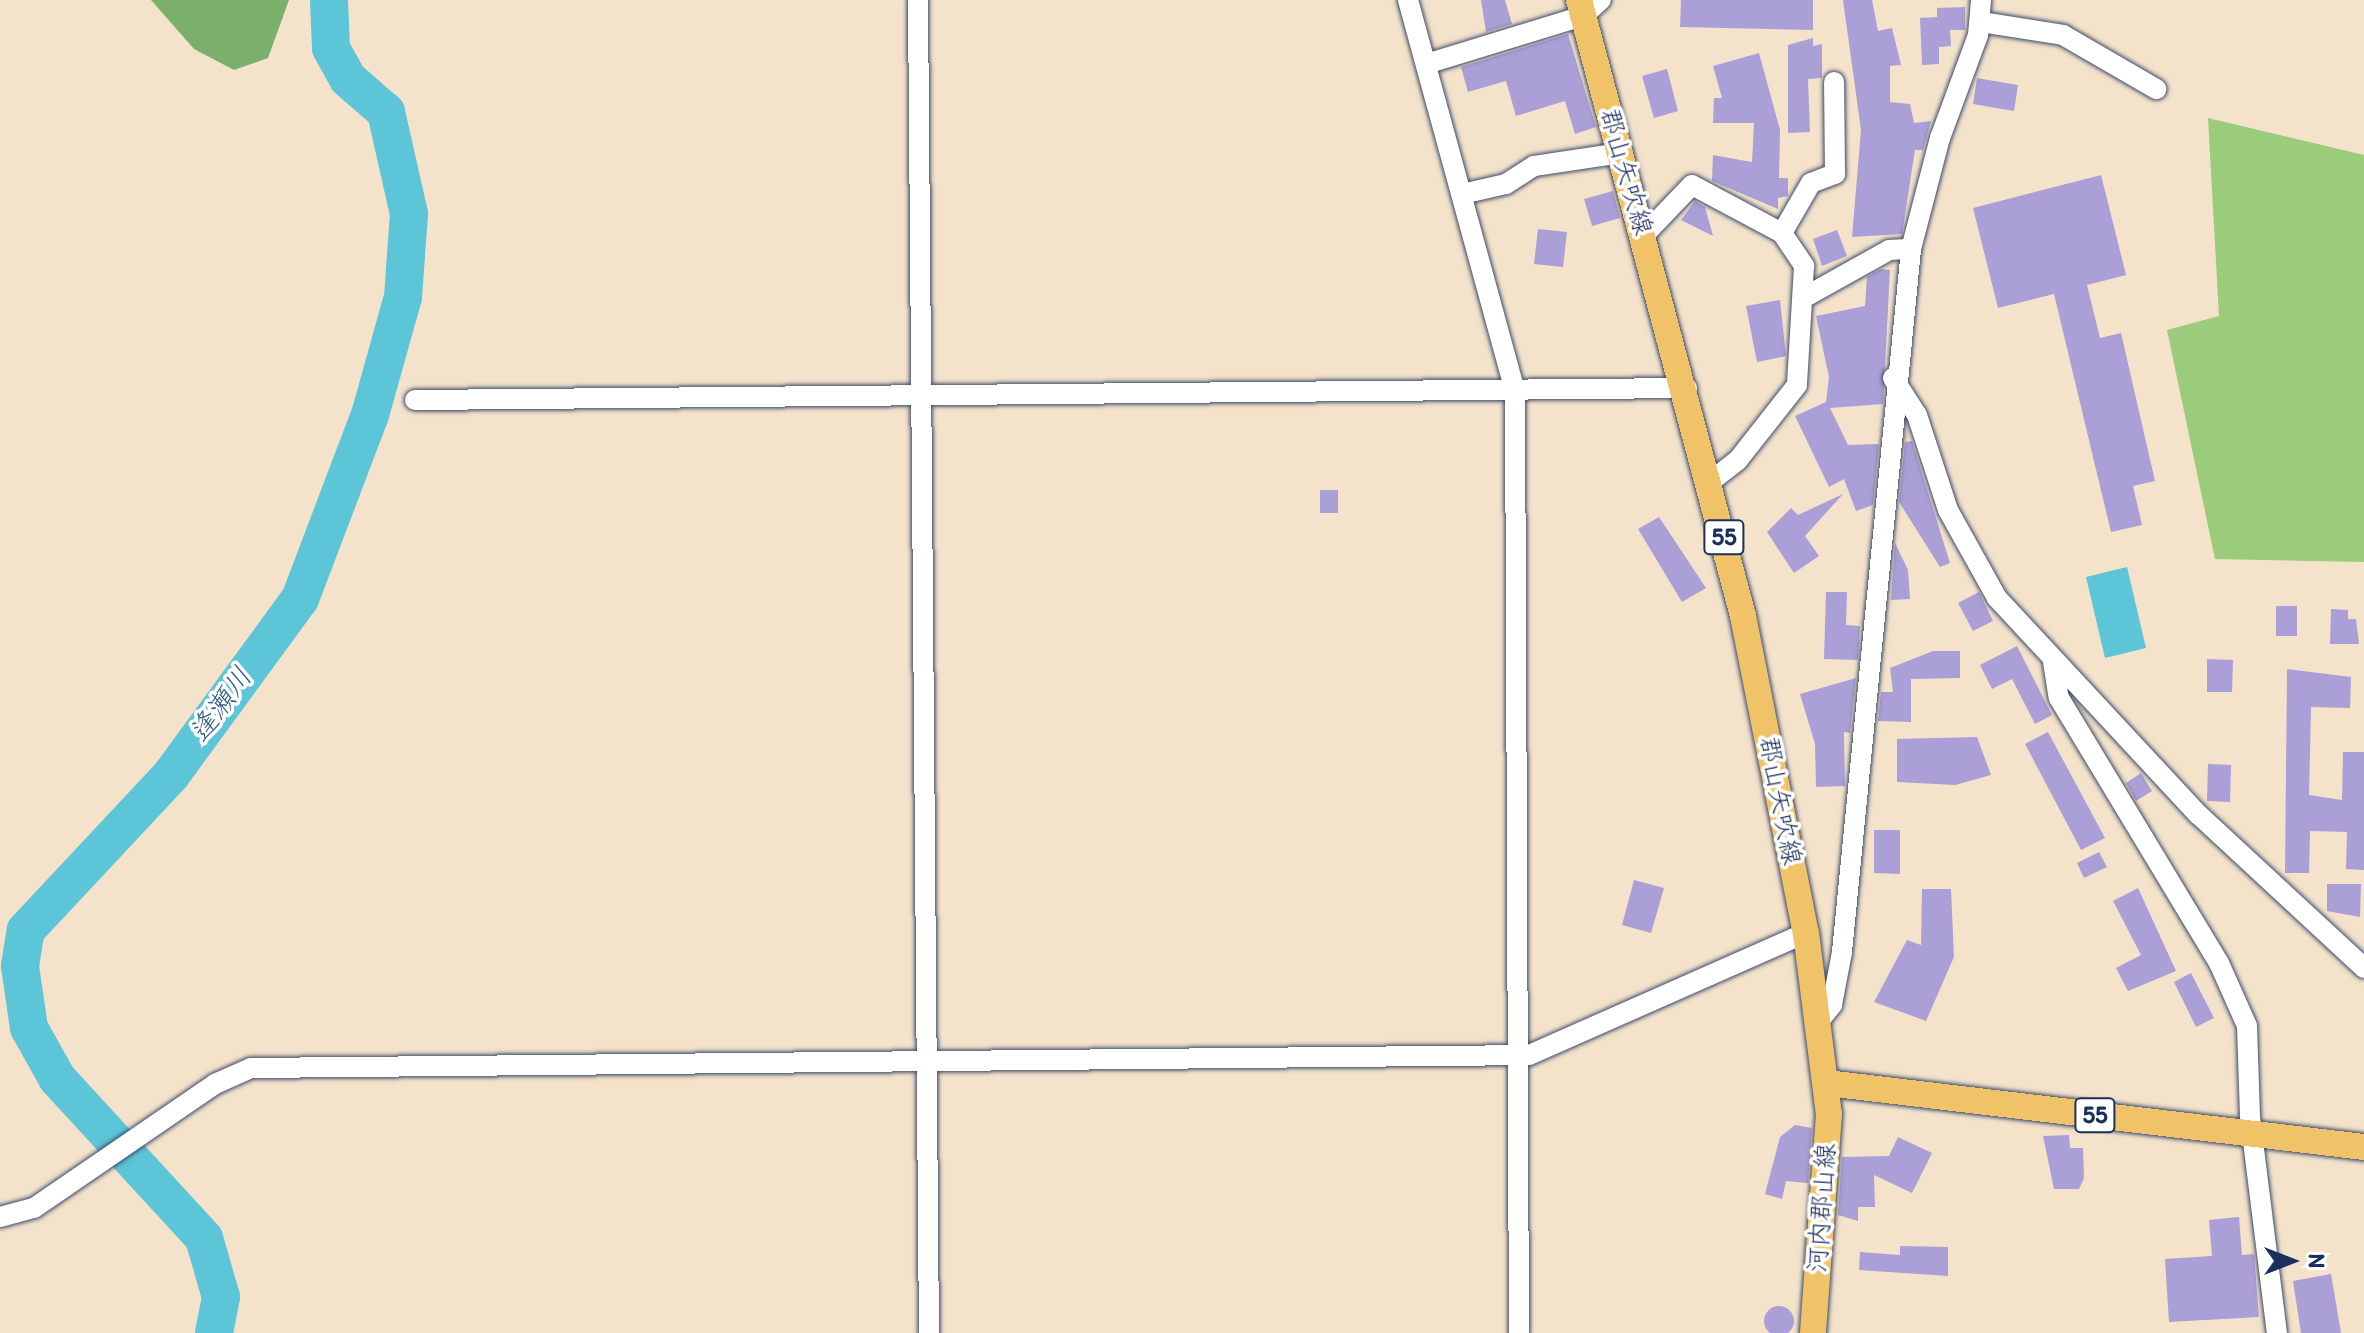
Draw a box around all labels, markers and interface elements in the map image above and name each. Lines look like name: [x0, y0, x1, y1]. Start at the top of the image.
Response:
street label: 郡山矢吹線: [1593, 105, 1659, 239]
road number: 55: [1702, 517, 1746, 557]
water label: 逢瀬川: [182, 660, 258, 748]
street label: 郡山矢吹線: [1752, 734, 1808, 868]
road number: 55: [2073, 1095, 2117, 1135]
street label: 河内郡山線: [1802, 1142, 1842, 1274]
north arrow: [2252, 1221, 2332, 1301]
text: N: [2303, 1254, 2330, 1268]

